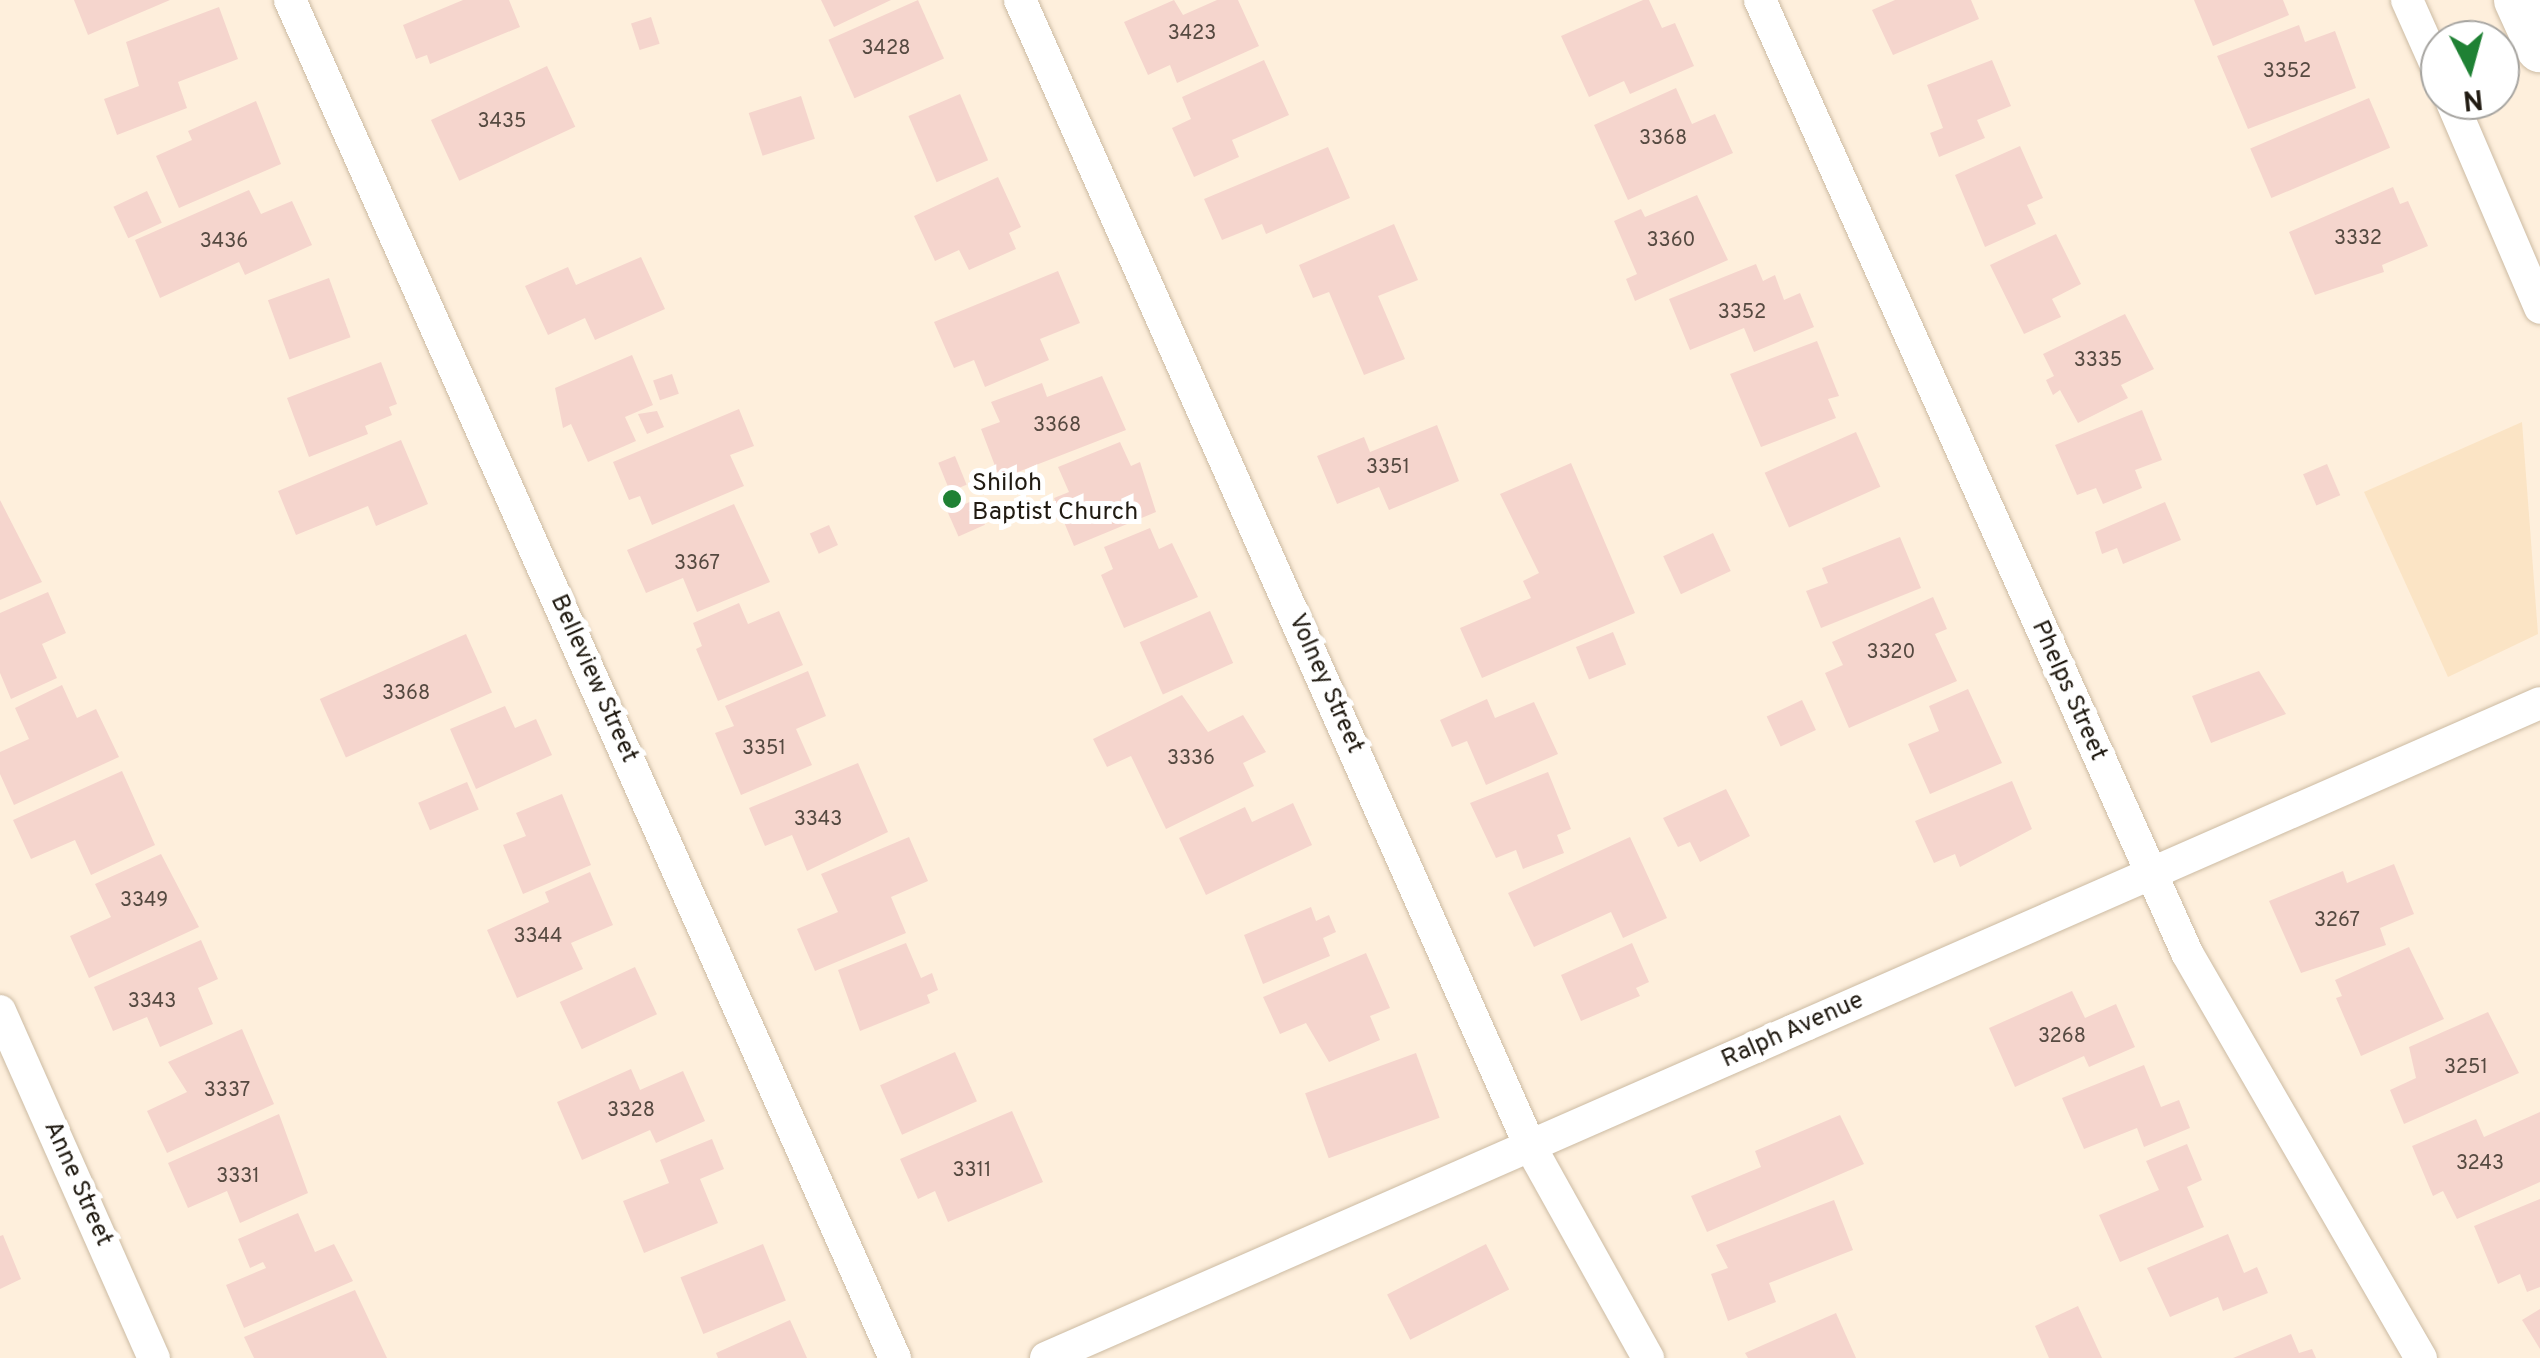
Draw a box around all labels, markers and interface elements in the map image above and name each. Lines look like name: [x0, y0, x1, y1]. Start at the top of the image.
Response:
north arrow: [2420, 20, 2520, 120]
house number: 3423: [1168, 22, 1216, 46]
house number: 3428: [862, 37, 910, 61]
house number: 3352: [2263, 60, 2311, 84]
text: N: [2461, 79, 2485, 117]
house number: 3435: [478, 110, 526, 134]
house number: 3368: [1639, 127, 1687, 151]
house number: 3332: [2334, 227, 2382, 251]
house number: 3360: [1647, 229, 1695, 253]
house number: 3436: [200, 230, 248, 254]
house number: 3352: [1718, 301, 1766, 325]
house number: 3335: [2074, 349, 2122, 373]
house number: 3368: [1033, 414, 1081, 438]
house number: 3351: [1366, 456, 1410, 480]
place label: Shiloh Baptist Church: [972, 470, 1138, 529]
marker: Shiloh Baptist Church: [941, 488, 963, 510]
house number: 3367: [674, 552, 720, 576]
street label: Belleview Street: [542, 590, 644, 768]
street label: Volney Street: [1281, 609, 1369, 759]
street label: Phelps Street: [2024, 616, 2112, 766]
house number: 3320: [1867, 641, 1915, 665]
house number: 3368: [382, 682, 430, 706]
house number: 3351: [742, 737, 786, 761]
house number: 3336: [1167, 747, 1215, 771]
house number: 3343: [794, 808, 842, 832]
house number: 3349: [120, 889, 168, 913]
house number: 3267: [2314, 909, 2360, 933]
house number: 3344: [514, 925, 562, 949]
street label: Ralph Avenue: [1717, 986, 1869, 1076]
house number: 3343: [128, 990, 176, 1014]
house number: 3268: [2038, 1025, 2086, 1049]
house number: 3251: [2444, 1056, 2488, 1080]
house number: 3337: [204, 1079, 250, 1103]
house number: 3328: [607, 1099, 655, 1123]
street label: Anne Street: [36, 1117, 118, 1251]
house number: 3243: [2456, 1152, 2504, 1176]
house number: 3311: [953, 1159, 991, 1183]
house number: 3331: [216, 1165, 260, 1189]

